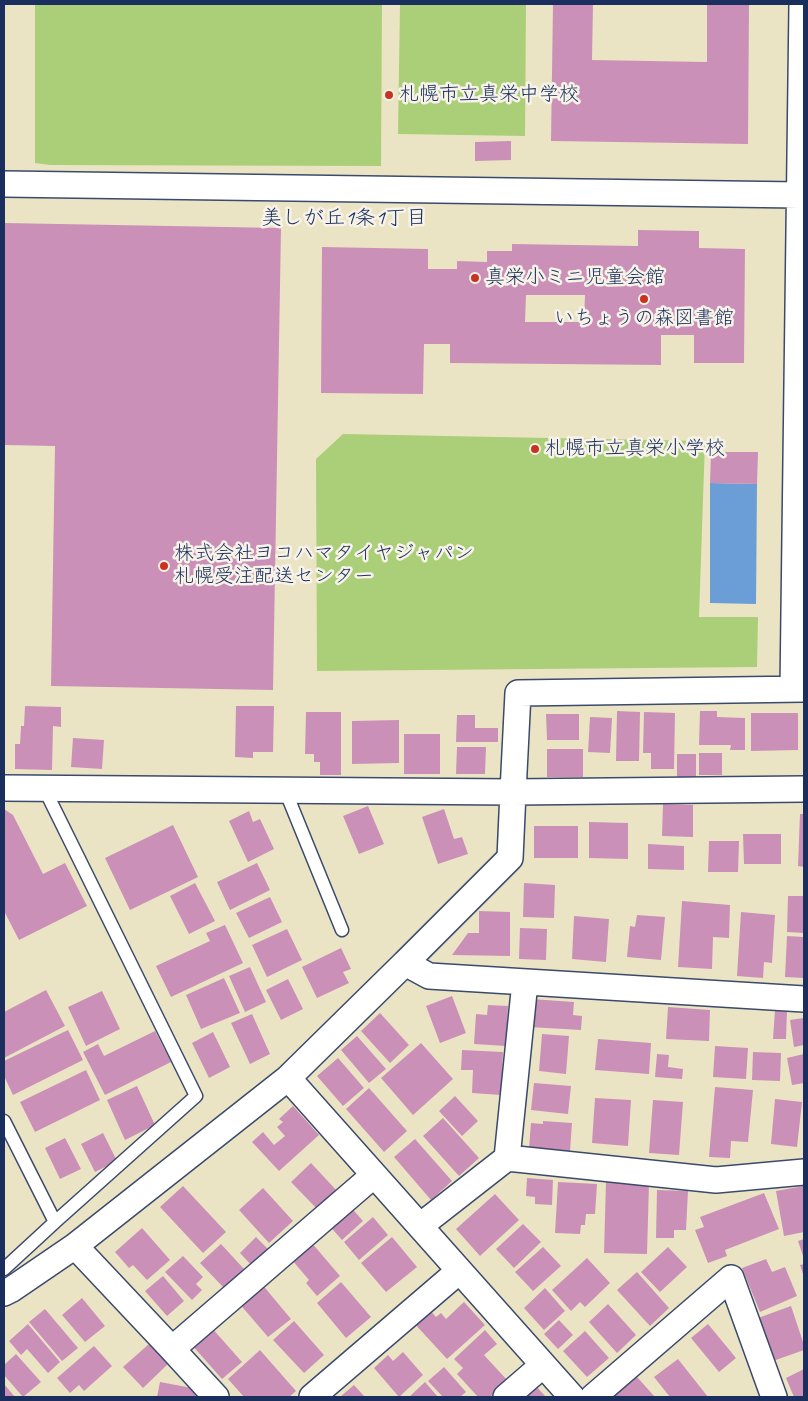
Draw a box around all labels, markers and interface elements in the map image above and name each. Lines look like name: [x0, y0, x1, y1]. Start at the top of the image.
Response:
place label: 札幌市立真栄中学校: [399, 83, 579, 107]
marker: 札幌市立真栄中学校: [383, 89, 395, 101]
district label: 美しが丘1条1丁目: [261, 205, 427, 231]
place label: 真栄小ミニ児童会館: [485, 266, 665, 290]
marker: 真栄小ミニ児童会館: [469, 272, 481, 284]
marker: いちょうの森図書館: [638, 293, 650, 305]
place label: いちょうの森図書館: [554, 307, 734, 331]
place label: 札幌市立真栄小学校: [545, 437, 725, 461]
marker: 札幌市立真栄小学校: [529, 443, 541, 455]
place label: 株式会社ヨコハマタイヤジャパン 札幌受注配送センター: [174, 542, 474, 589]
marker: 株式会社ヨコハマタイヤジャパン 札幌受注配送センター: [158, 560, 170, 572]

